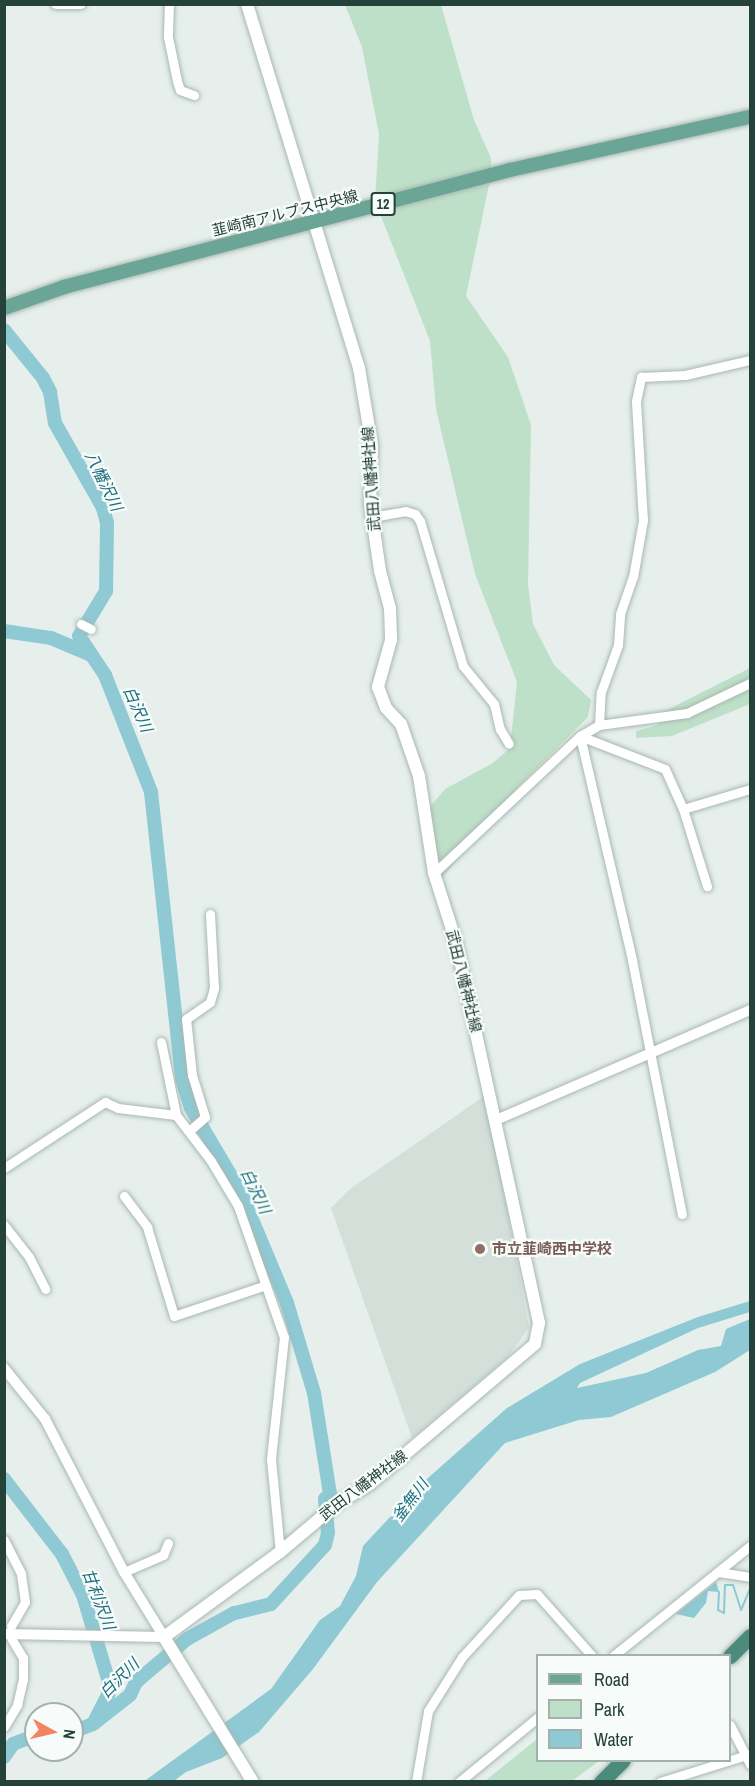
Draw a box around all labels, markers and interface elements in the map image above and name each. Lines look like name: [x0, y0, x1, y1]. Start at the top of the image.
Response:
street label: 韮崎南アルプス中央線: [210, 186, 360, 240]
road number: 12: [370, 193, 397, 215]
street label: 武田八幡神社線: [358, 426, 384, 532]
water label: 八幡沢川: [81, 448, 127, 514]
water label: 白沢川: [119, 683, 157, 735]
street label: 武田八幡神社線: [443, 928, 485, 1034]
water label: 白沢川: [237, 1165, 275, 1217]
place label: 市立韮崎西中学校: [492, 1240, 612, 1258]
marker: 市立韮崎西中学校: [473, 1242, 487, 1256]
street label: 武田八幡神社線: [316, 1446, 410, 1524]
water label: 釜無川: [388, 1475, 432, 1525]
water label: 甘利沢川: [79, 1566, 119, 1632]
water label: 白沢川: [95, 1654, 143, 1702]
legend: [536, 1654, 731, 1762]
text: Road: [594, 1667, 629, 1692]
text: Park: [594, 1697, 624, 1722]
north arrow: [24, 1702, 84, 1762]
text: Water: [594, 1727, 633, 1752]
text: N: [58, 1728, 81, 1740]

